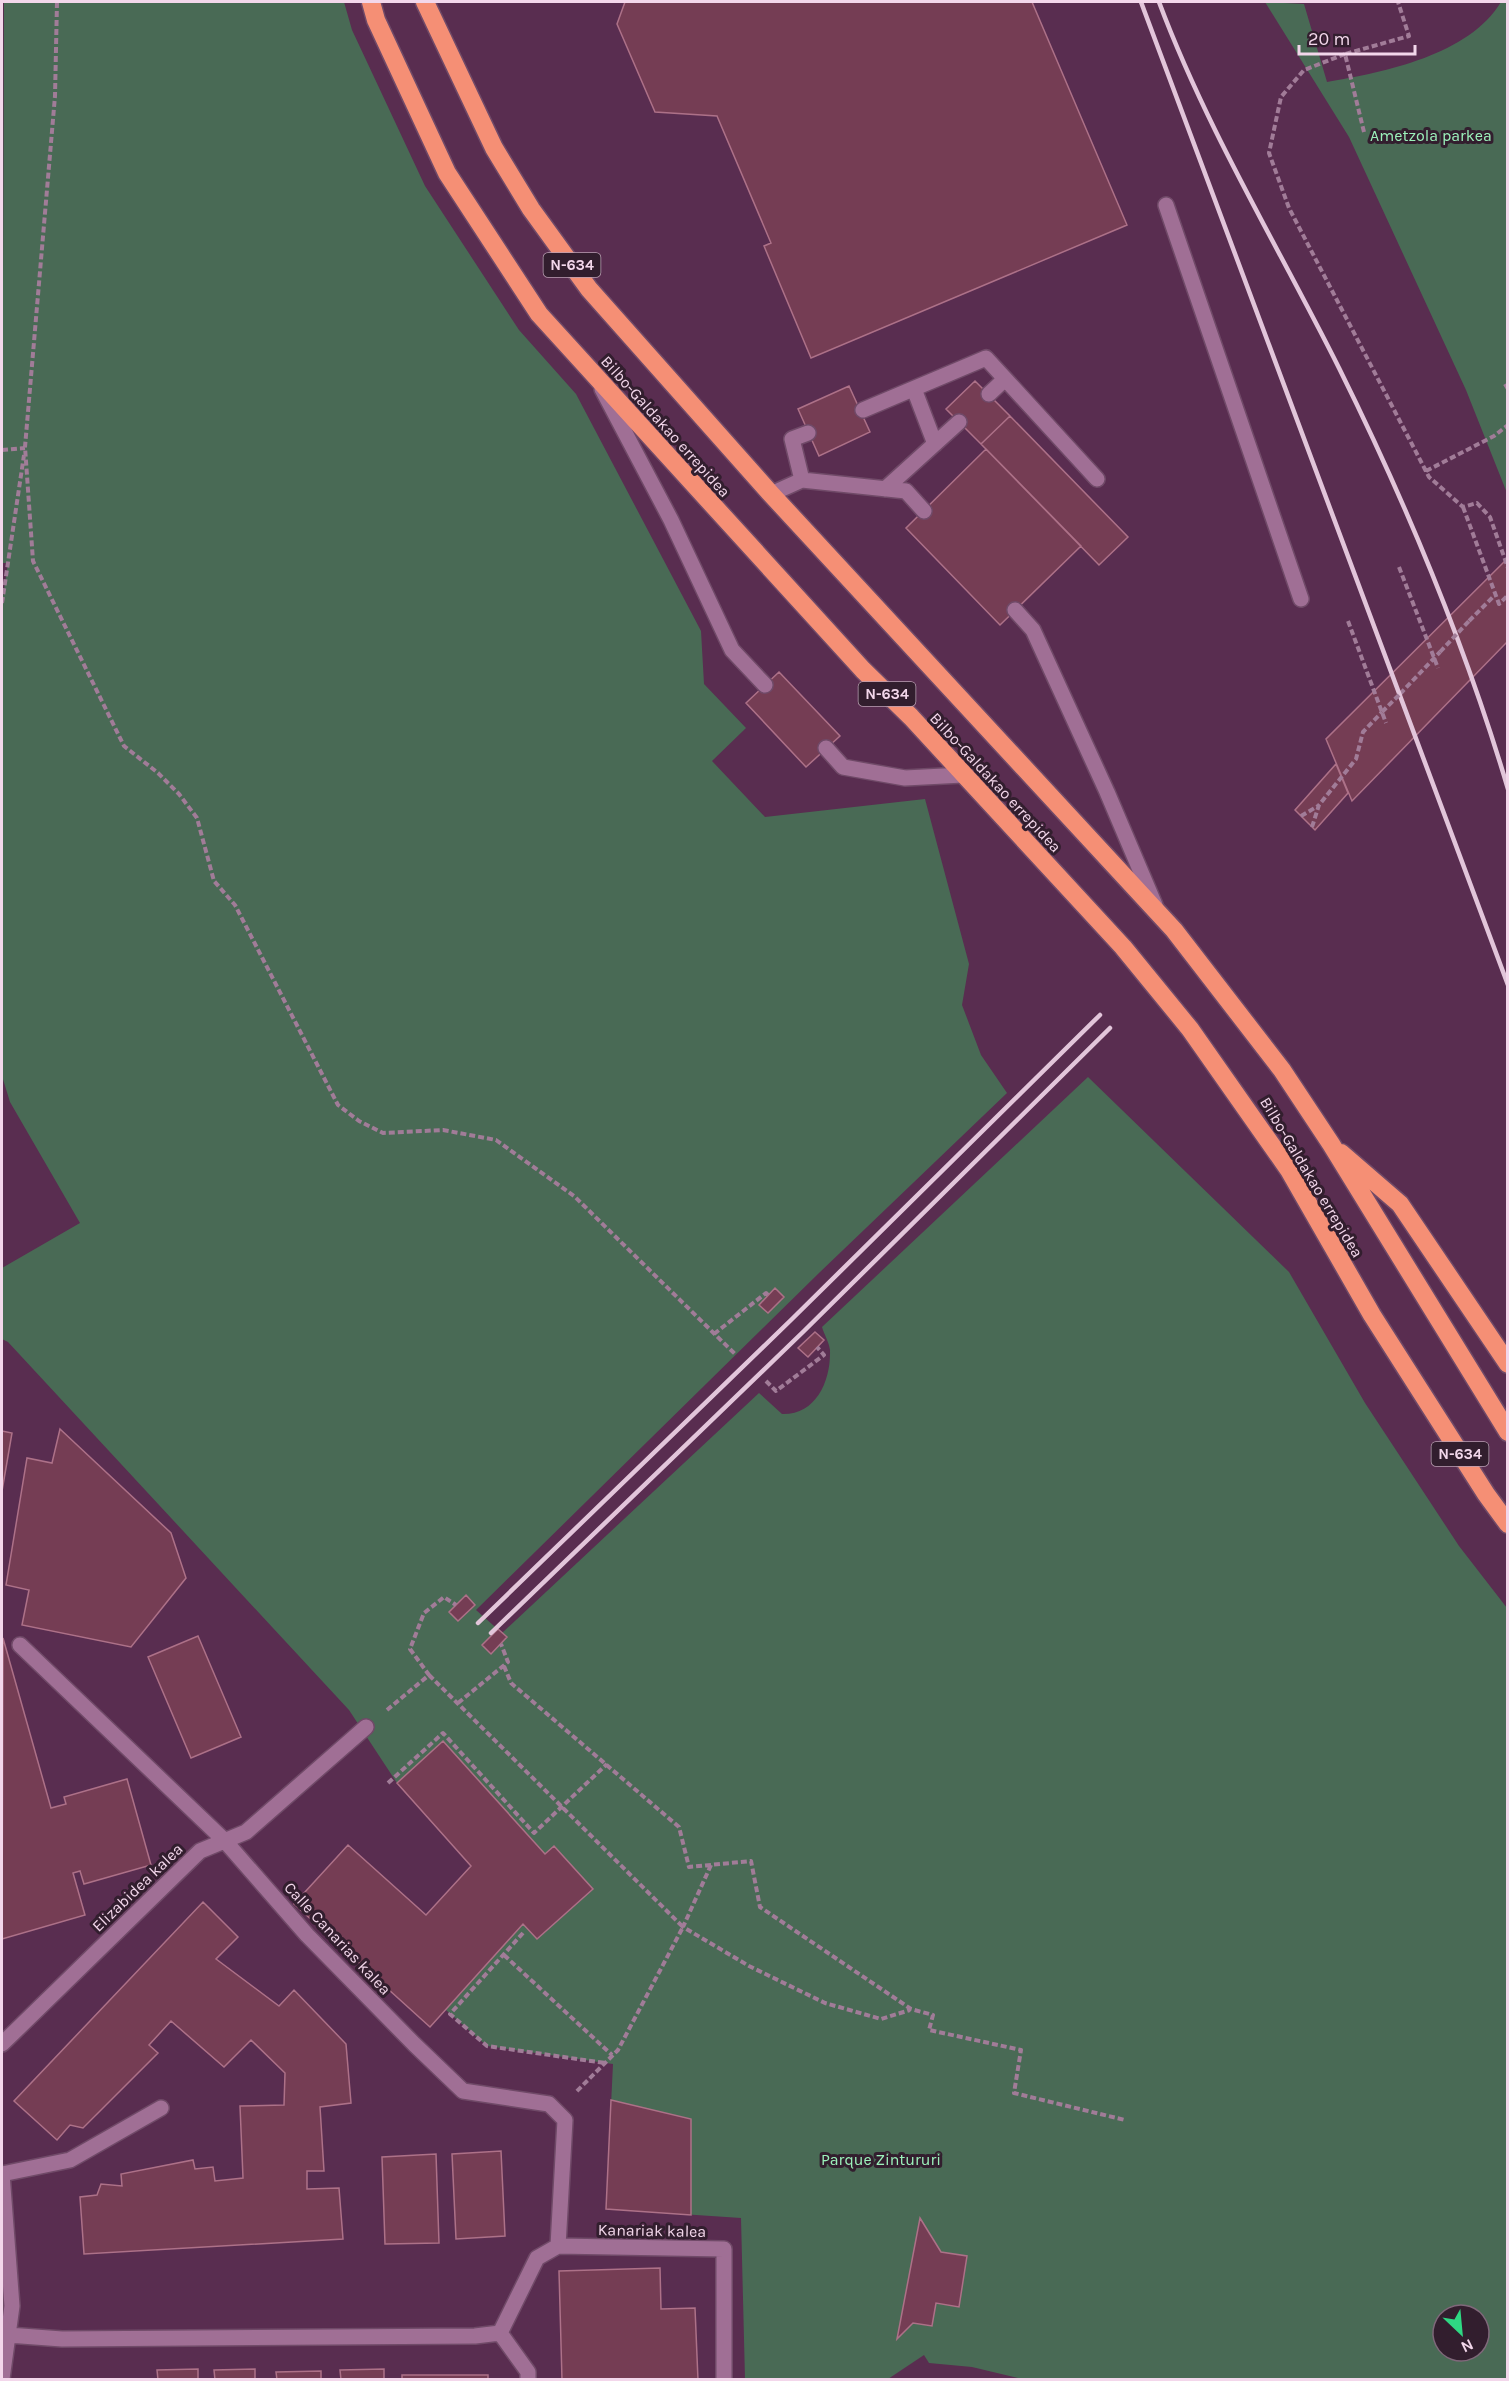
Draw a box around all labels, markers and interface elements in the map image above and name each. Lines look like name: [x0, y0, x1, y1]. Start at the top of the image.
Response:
scale bar: [1299, 18, 1414, 56]
text: 20 m: [1308, 28, 1350, 50]
park label: Ametzola parkea: [1370, 126, 1492, 145]
road number: N-634: [544, 253, 600, 277]
street label: Bilbo-Galdakao errepidea: [597, 352, 734, 501]
road number: N-634: [858, 682, 916, 706]
street label: Bilbo-Galdakao errepidea: [926, 709, 1065, 856]
street label: Bilbo-Galdakao errepidea: [1256, 1094, 1367, 1261]
road number: N-634: [1432, 1442, 1488, 1466]
street label: Elizabidea kalea: [88, 1839, 187, 1935]
street label: Calle Canarias kalea: [280, 1878, 395, 1999]
park label: Parque Zintururi: [821, 2150, 941, 2169]
street label: Kanariak kalea: [598, 2220, 706, 2241]
north arrow: [1431, 2303, 1491, 2363]
text: N: [1458, 2335, 1477, 2357]

